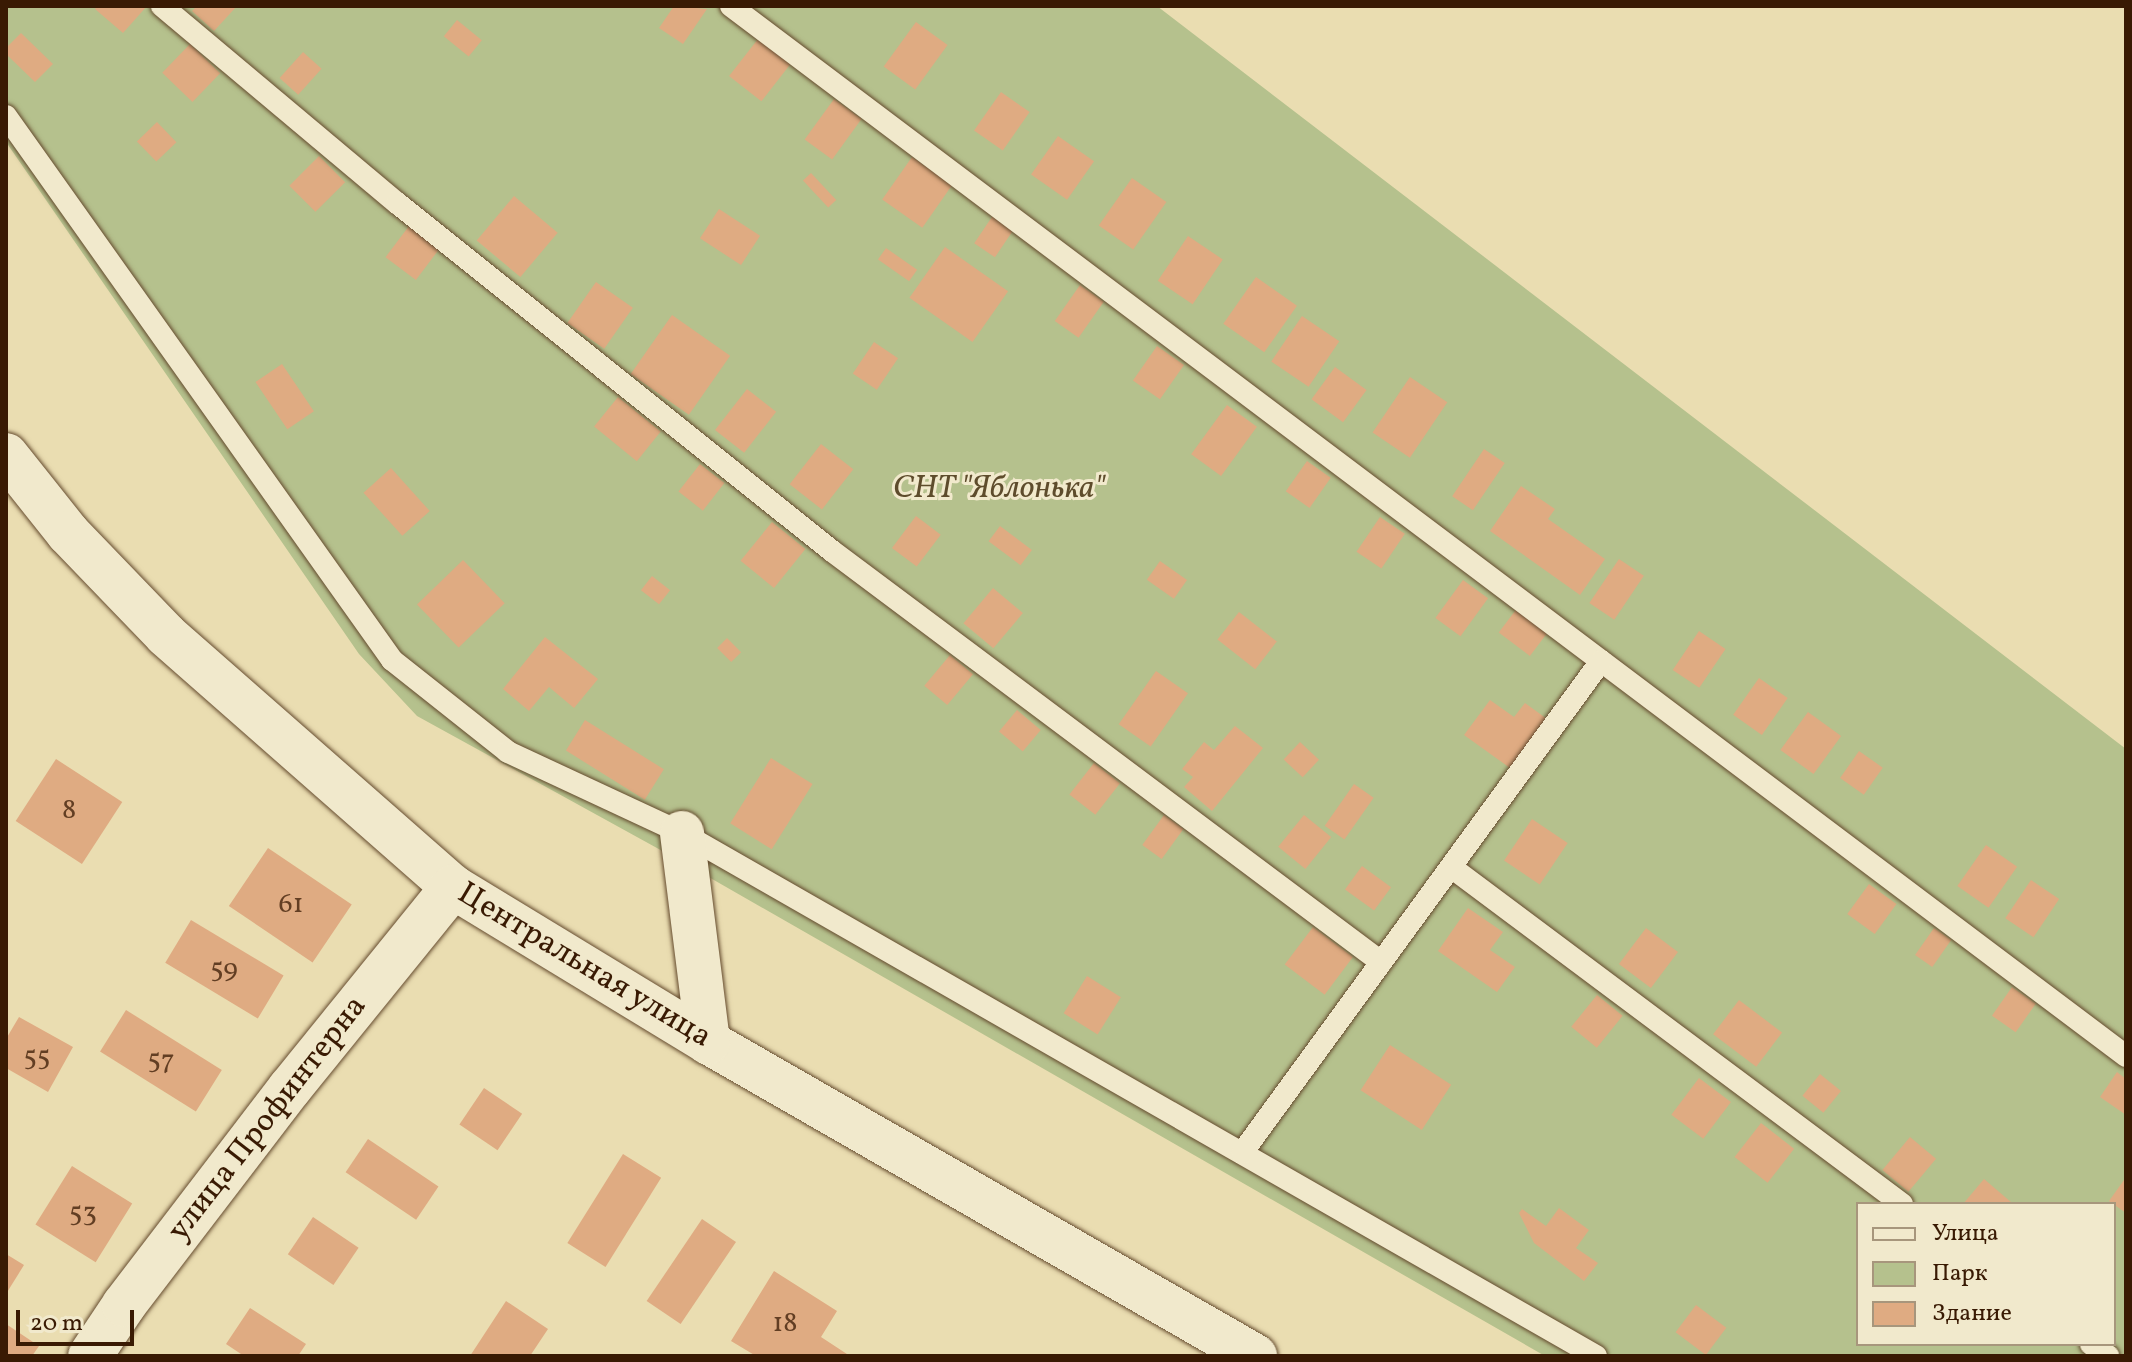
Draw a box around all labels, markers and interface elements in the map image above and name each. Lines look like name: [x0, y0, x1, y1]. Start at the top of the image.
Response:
park label: СНТ "Яблонька": [893, 470, 1105, 508]
house number: 8: [62, 794, 76, 828]
street label: Центральная улица: [450, 875, 718, 1057]
house number: 61: [278, 888, 304, 922]
house number: 59: [210, 953, 238, 987]
street label: улица Профинтерна: [160, 989, 376, 1249]
house number: 55: [24, 1041, 50, 1075]
house number: 57: [147, 1044, 175, 1078]
house number: 53: [69, 1197, 97, 1231]
legend: [1856, 1202, 2116, 1346]
text: Улица: [1932, 1217, 1999, 1251]
text: Парк: [1932, 1257, 1988, 1291]
scale bar: [20, 1294, 138, 1344]
text: Здание: [1932, 1297, 2012, 1331]
text: 20 m: [30, 1307, 83, 1341]
house number: 18: [772, 1307, 798, 1341]

